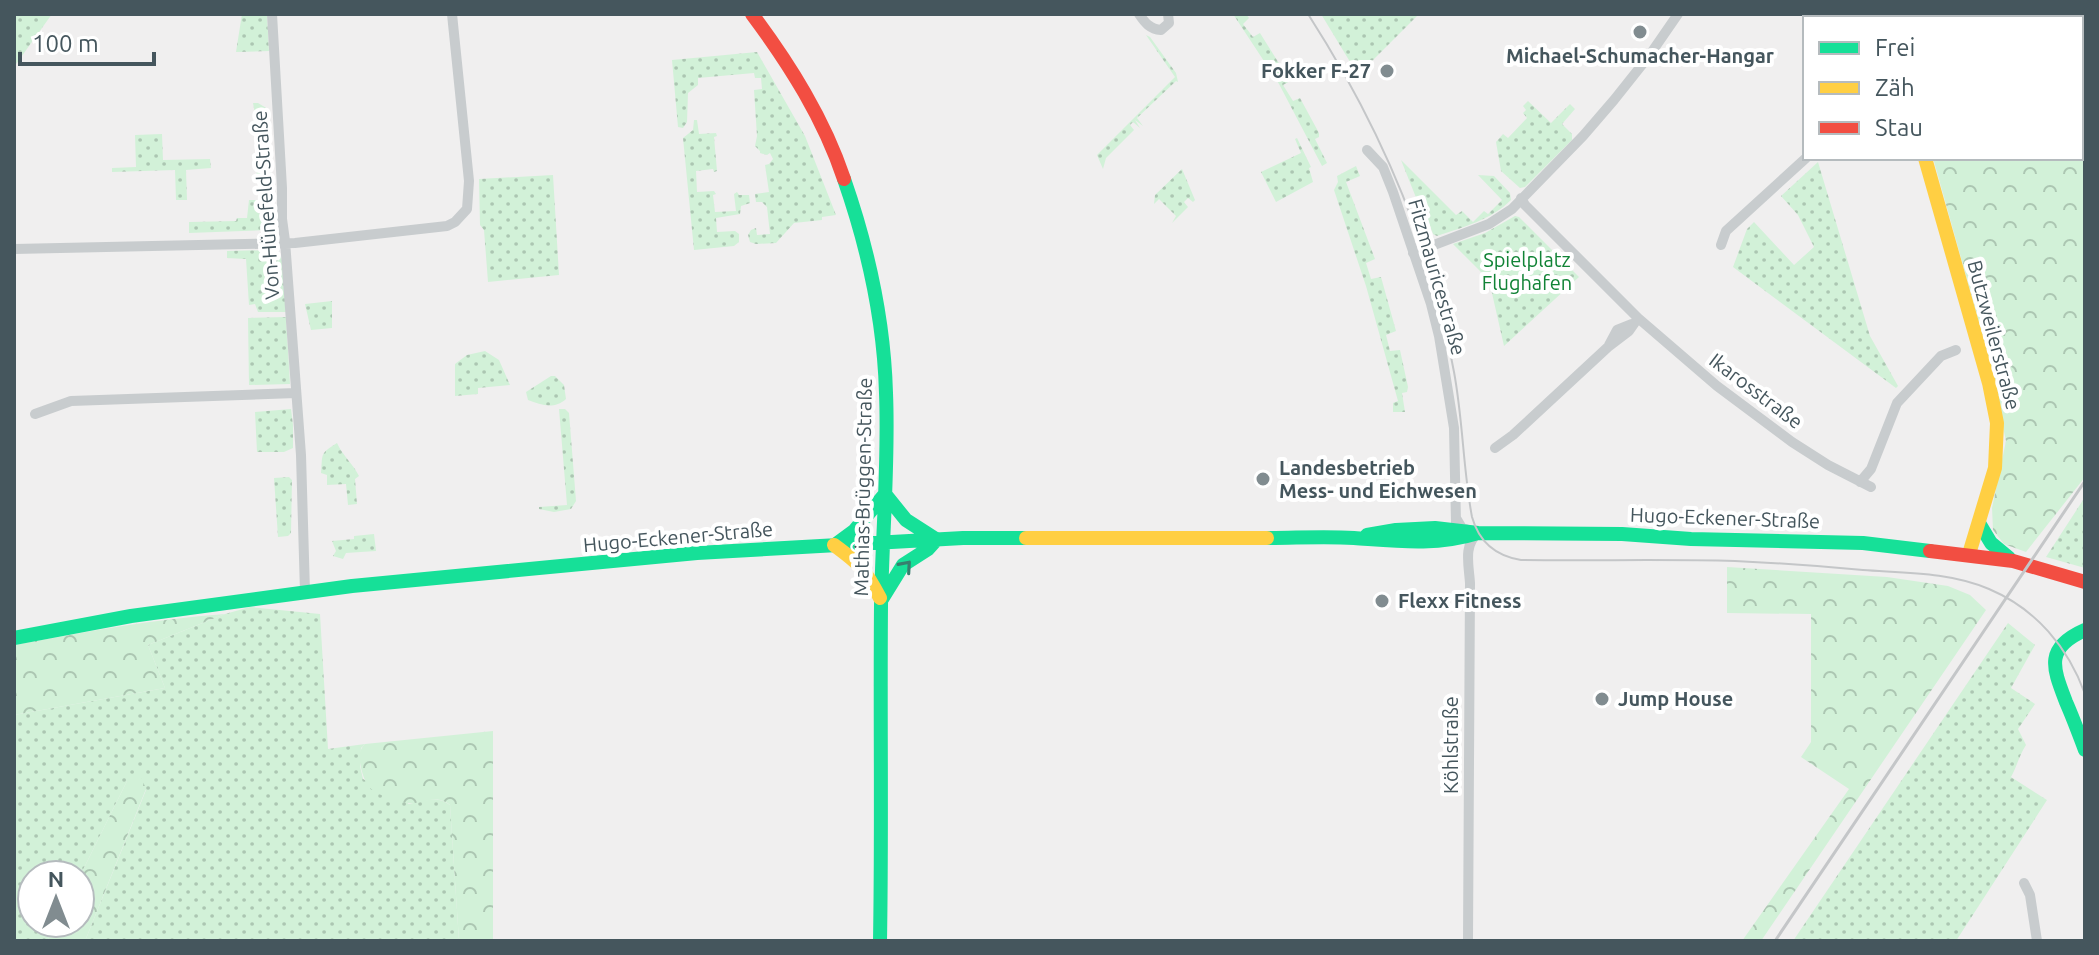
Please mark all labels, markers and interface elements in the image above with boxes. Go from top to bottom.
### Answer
scale bar [20,16,154,66]
legend [1803,16,2083,160]
marker: Michael-Schumacher-Hangar [1631,23,1649,41]
text: 100 m [32,30,99,57]
text: Frei [1875,34,1915,61]
place label: Michael-Schumacher-Hangar [1506,44,1775,67]
place label: Fokker F-27 [1261,59,1371,82]
marker: Fokker F-27 [1378,62,1396,80]
text: Zäh [1875,74,1915,101]
street label: Von-Hünefeld-Straße [247,110,284,300]
text: Stau [1875,114,1923,141]
street label: Fitzmauricestraße [1404,196,1471,358]
park label: Spielplatz Flughafen [1482,248,1572,294]
street label: Butzweilerstraße [1963,258,2026,412]
street label: Ikarosstraße [1705,348,1808,433]
street label: Mathias-Brüggen-Straße [849,377,876,597]
place label: Landesbetrieb Mess- und Eichwesen [1279,456,1477,502]
marker: Landesbetrieb Mess- und Eichwesen [1254,470,1272,488]
street label: Hugo-Eckener-Straße [1629,503,1821,532]
street label: Hugo-Eckener-Straße [582,517,774,556]
one-way arrow [897,561,911,575]
place label: Flexx Fitness [1398,589,1521,612]
marker: Flexx Fitness [1373,592,1391,610]
place label: Jump House [1618,687,1733,710]
marker: Jump House [1593,690,1611,708]
street label: Köhlstraße [1439,696,1462,794]
north arrow [16,859,96,939]
text: N [48,866,64,891]

